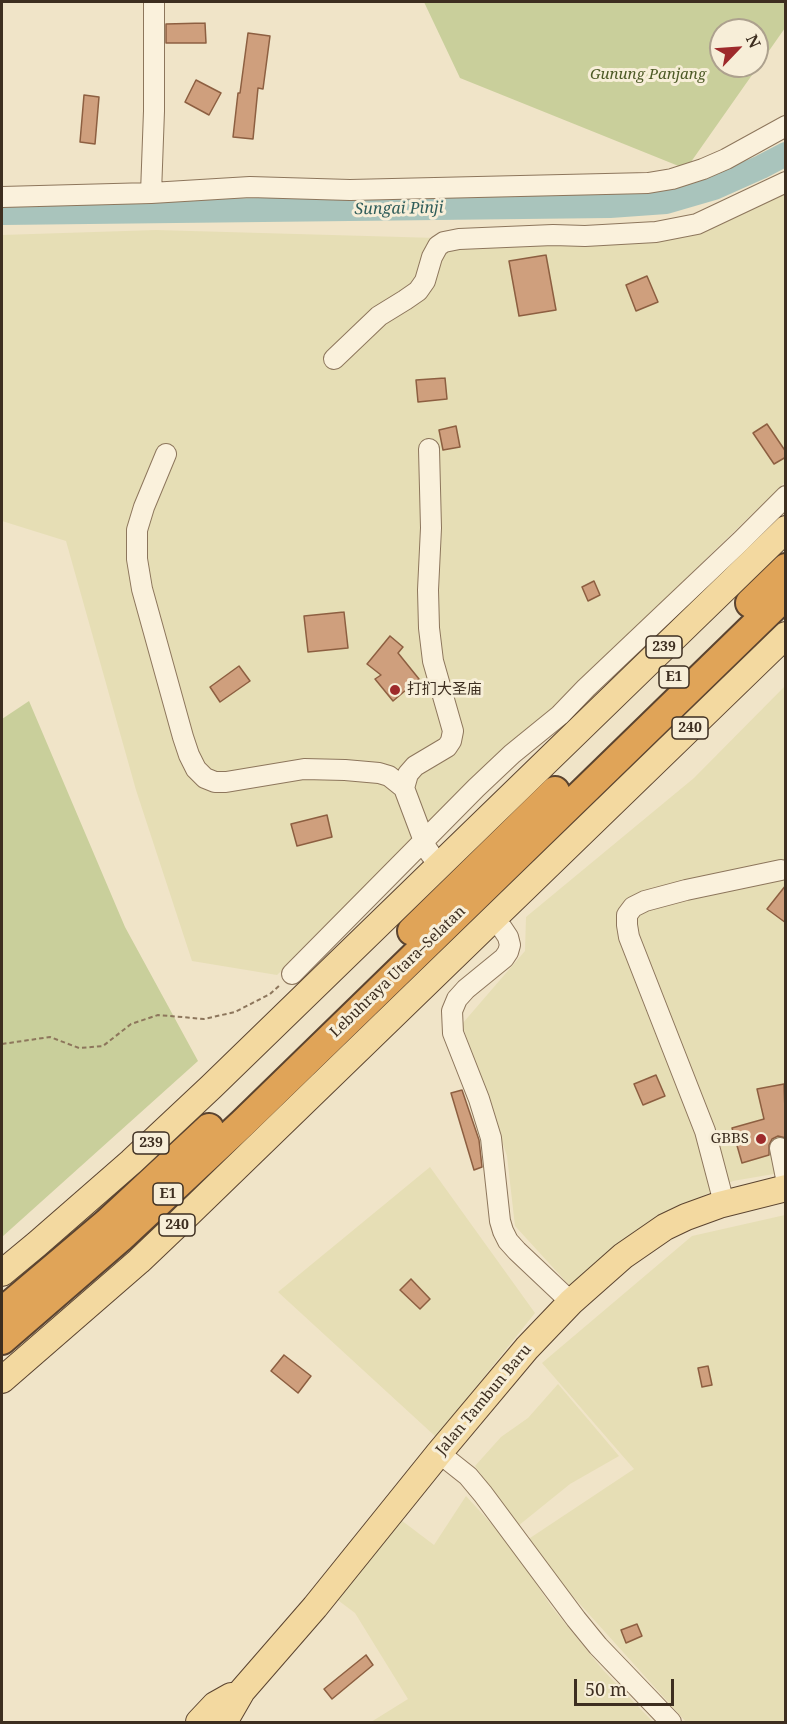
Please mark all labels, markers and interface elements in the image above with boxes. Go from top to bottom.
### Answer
north arrow [709,18,769,78]
text: N [741,31,766,52]
park label: Gunung Panjang [590,66,706,84]
water label: Sungai Pinji [354,199,444,219]
road number: 239 [646,636,682,658]
road number: E1 [659,666,689,688]
place label: 打扪大圣庙 [407,681,482,699]
marker: 打扪大圣庙 [388,683,402,697]
road number: 240 [672,717,708,739]
street label: Lebuhraya Utara–Selatan [327,903,469,1041]
place label: GBBS [711,1130,749,1148]
road number: 239 [133,1132,169,1154]
marker: GBBS [754,1132,768,1146]
road number: E1 [153,1183,183,1205]
road number: 240 [159,1214,195,1236]
street label: Jalan Tambun Baru [432,1341,536,1459]
scale bar [577,1667,678,1705]
text: 50 m [585,1677,627,1701]

